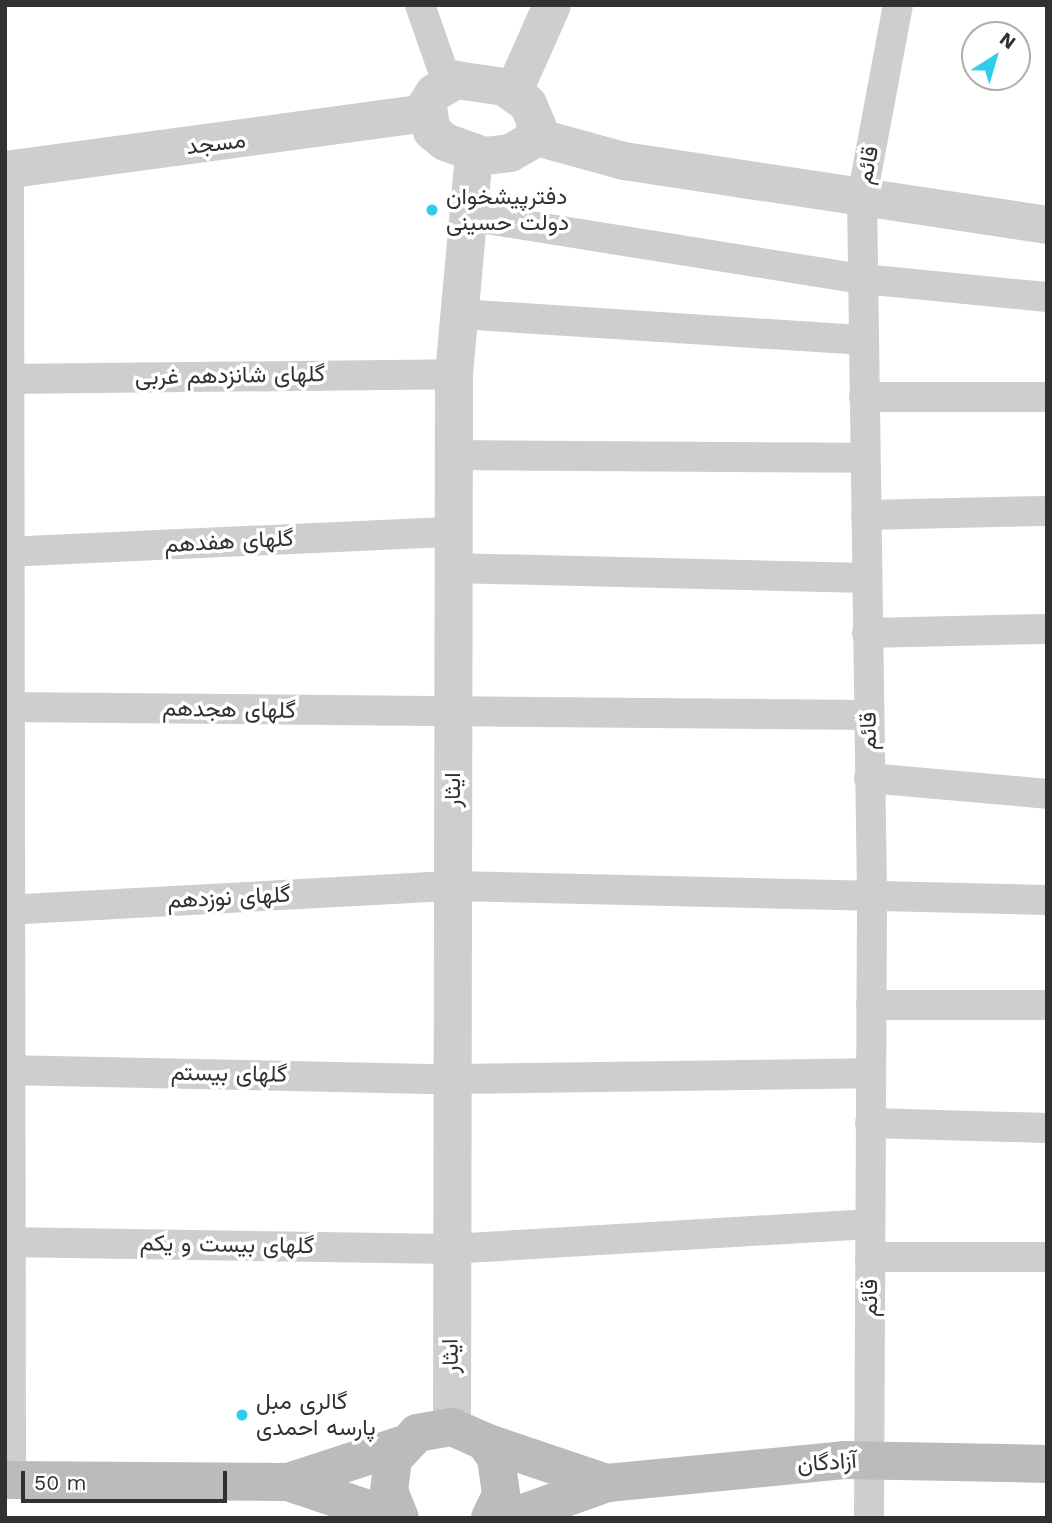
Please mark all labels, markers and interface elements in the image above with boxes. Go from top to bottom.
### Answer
north arrow [961,21,1031,91]
text: N [995,27,1020,54]
street label: مسجد [185,127,247,161]
street label: قائم [851,144,885,186]
place label: دفترپیشخوان دولت حسینی [446,183,569,237]
marker: دفترپیشخوان دولت حسینی [424,202,440,218]
street label: گلهای شانزدهم غربی [135,361,325,391]
street label: گلهای هفدهم [164,525,294,559]
street label: گلهای هجدهم [162,695,296,725]
street label: قائم [855,712,883,750]
street label: ایثار [439,772,467,808]
street label: گلهای نوزدهم [167,881,291,915]
street label: گلهای بیستم [171,1059,287,1089]
street label: گلهای بیست و یکم [140,1230,314,1260]
street label: قائم [856,1279,884,1317]
street label: ایثار [437,1338,465,1374]
place label: گالری مبل پارسه احمدی [256,1388,376,1442]
marker: گالری مبل پارسه احمدی [234,1407,250,1423]
street label: آزادگان [796,1447,858,1479]
scale bar [24,1456,231,1500]
text: 50 m [34,1470,86,1495]

